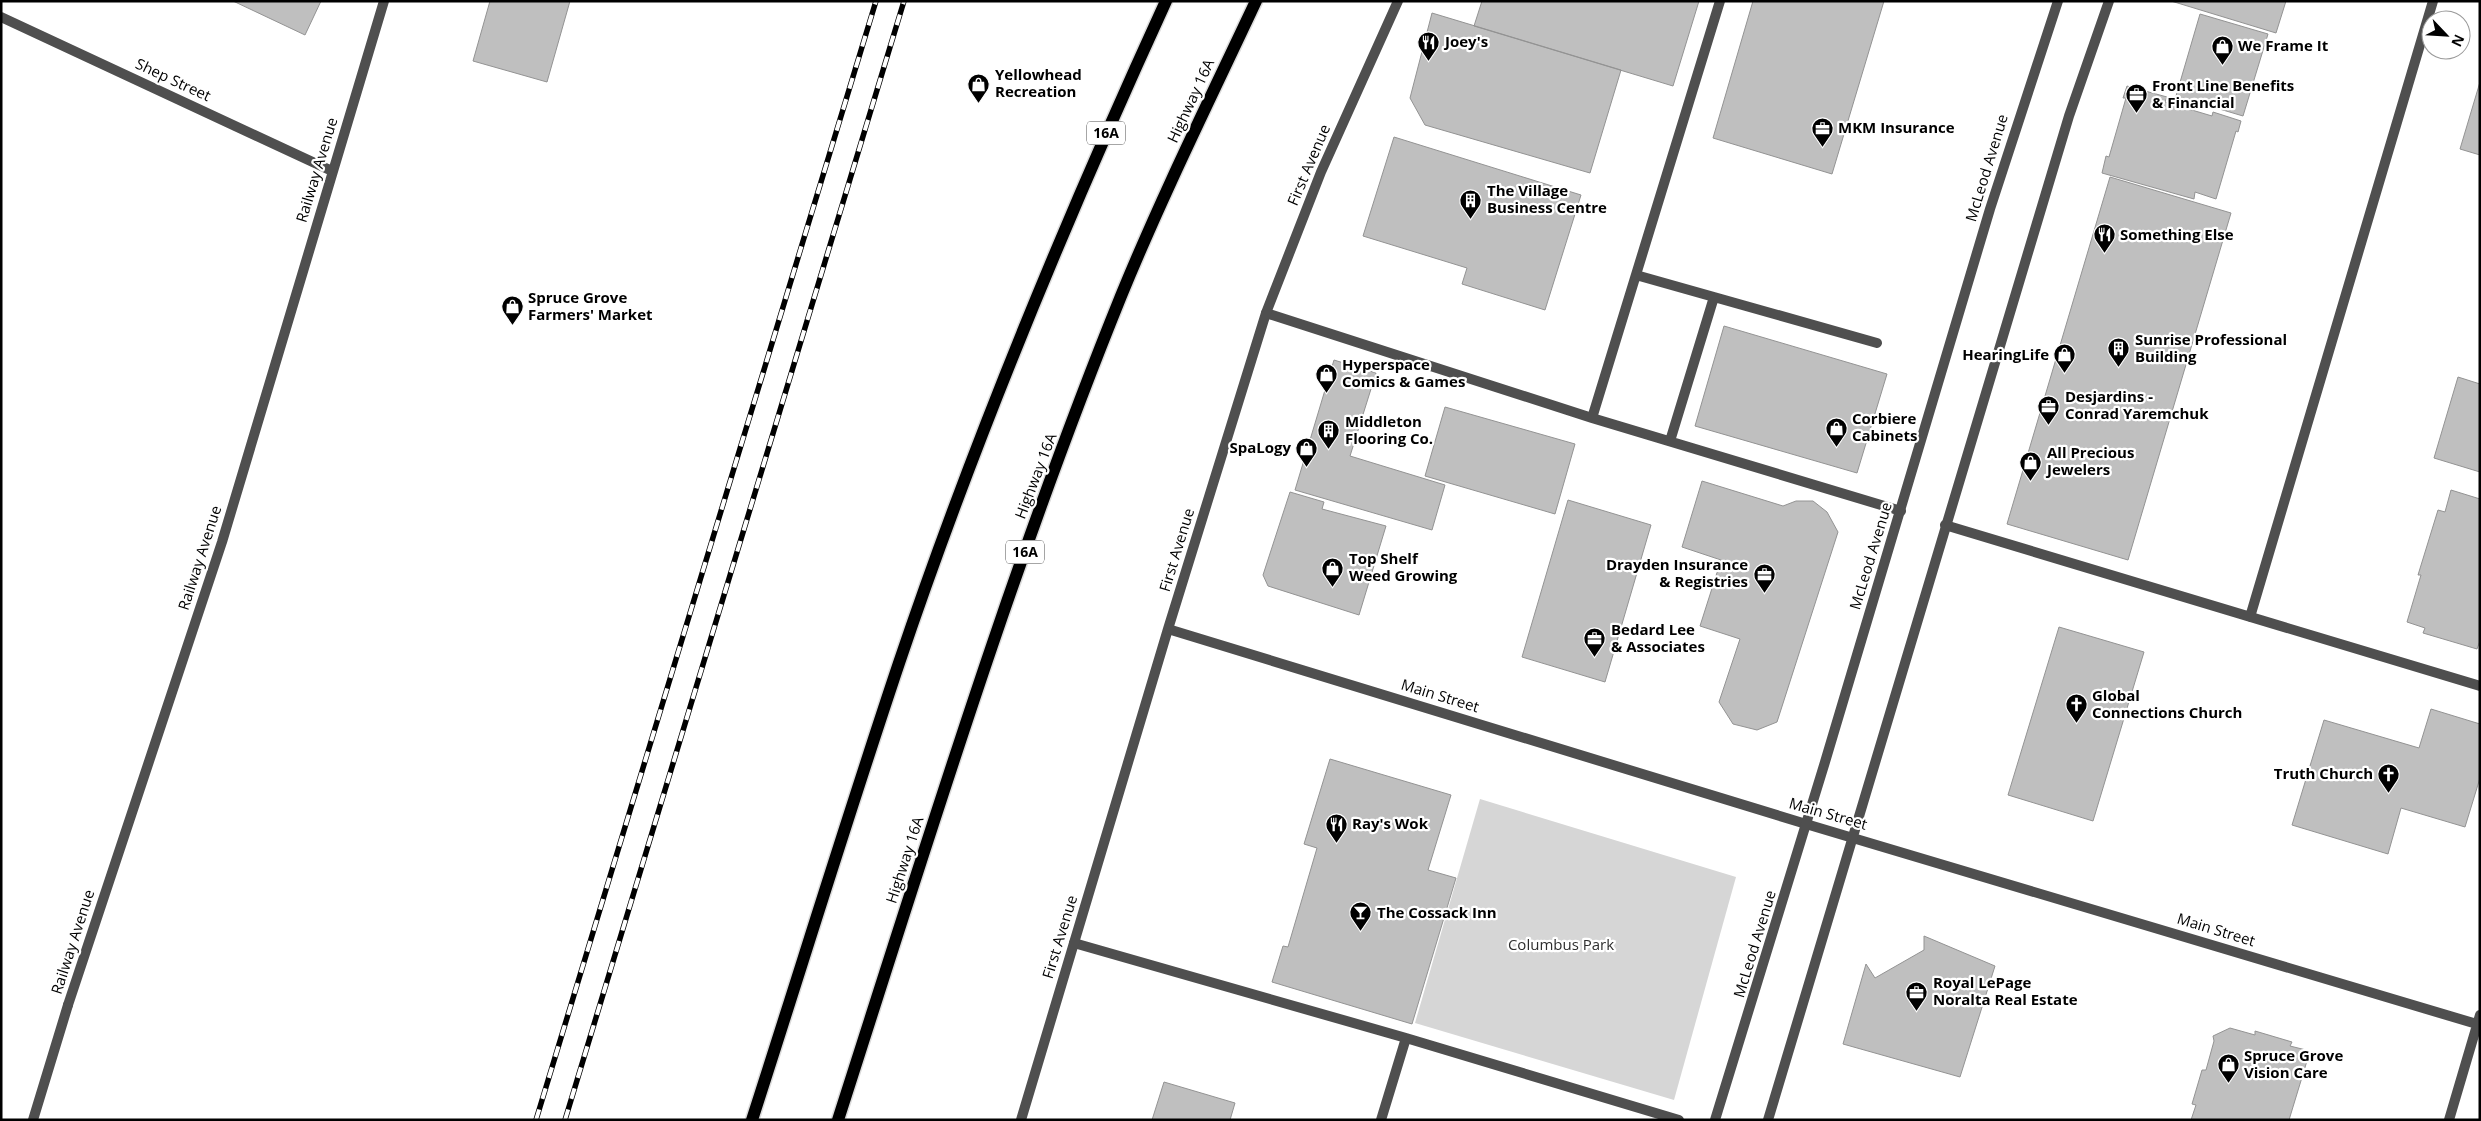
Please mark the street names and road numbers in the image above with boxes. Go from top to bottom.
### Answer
street label: Shep Street [133,53,214,105]
street label: Highway 16A [1162,55,1218,146]
street label: McLeod Avenue [1960,112,2012,224]
street label: Railway Avenue [291,115,342,225]
street label: First Avenue [1282,121,1334,208]
road number: 16A [1087,122,1125,144]
street label: Highway 16A [1010,429,1061,521]
street label: McLeod Avenue [1844,500,1896,612]
street label: Railway Avenue [173,503,225,613]
street label: First Avenue [1154,506,1198,594]
road number: 16A [1006,540,1044,564]
street label: Main Street [1399,674,1482,716]
street label: Main Street [1787,792,1870,834]
street label: Highway 16A [881,813,928,906]
street label: Railway Avenue [46,887,98,997]
street label: McLeod Avenue [1728,888,1780,1000]
street label: First Avenue [1037,893,1081,981]
street label: Main Street [2175,908,2258,950]

